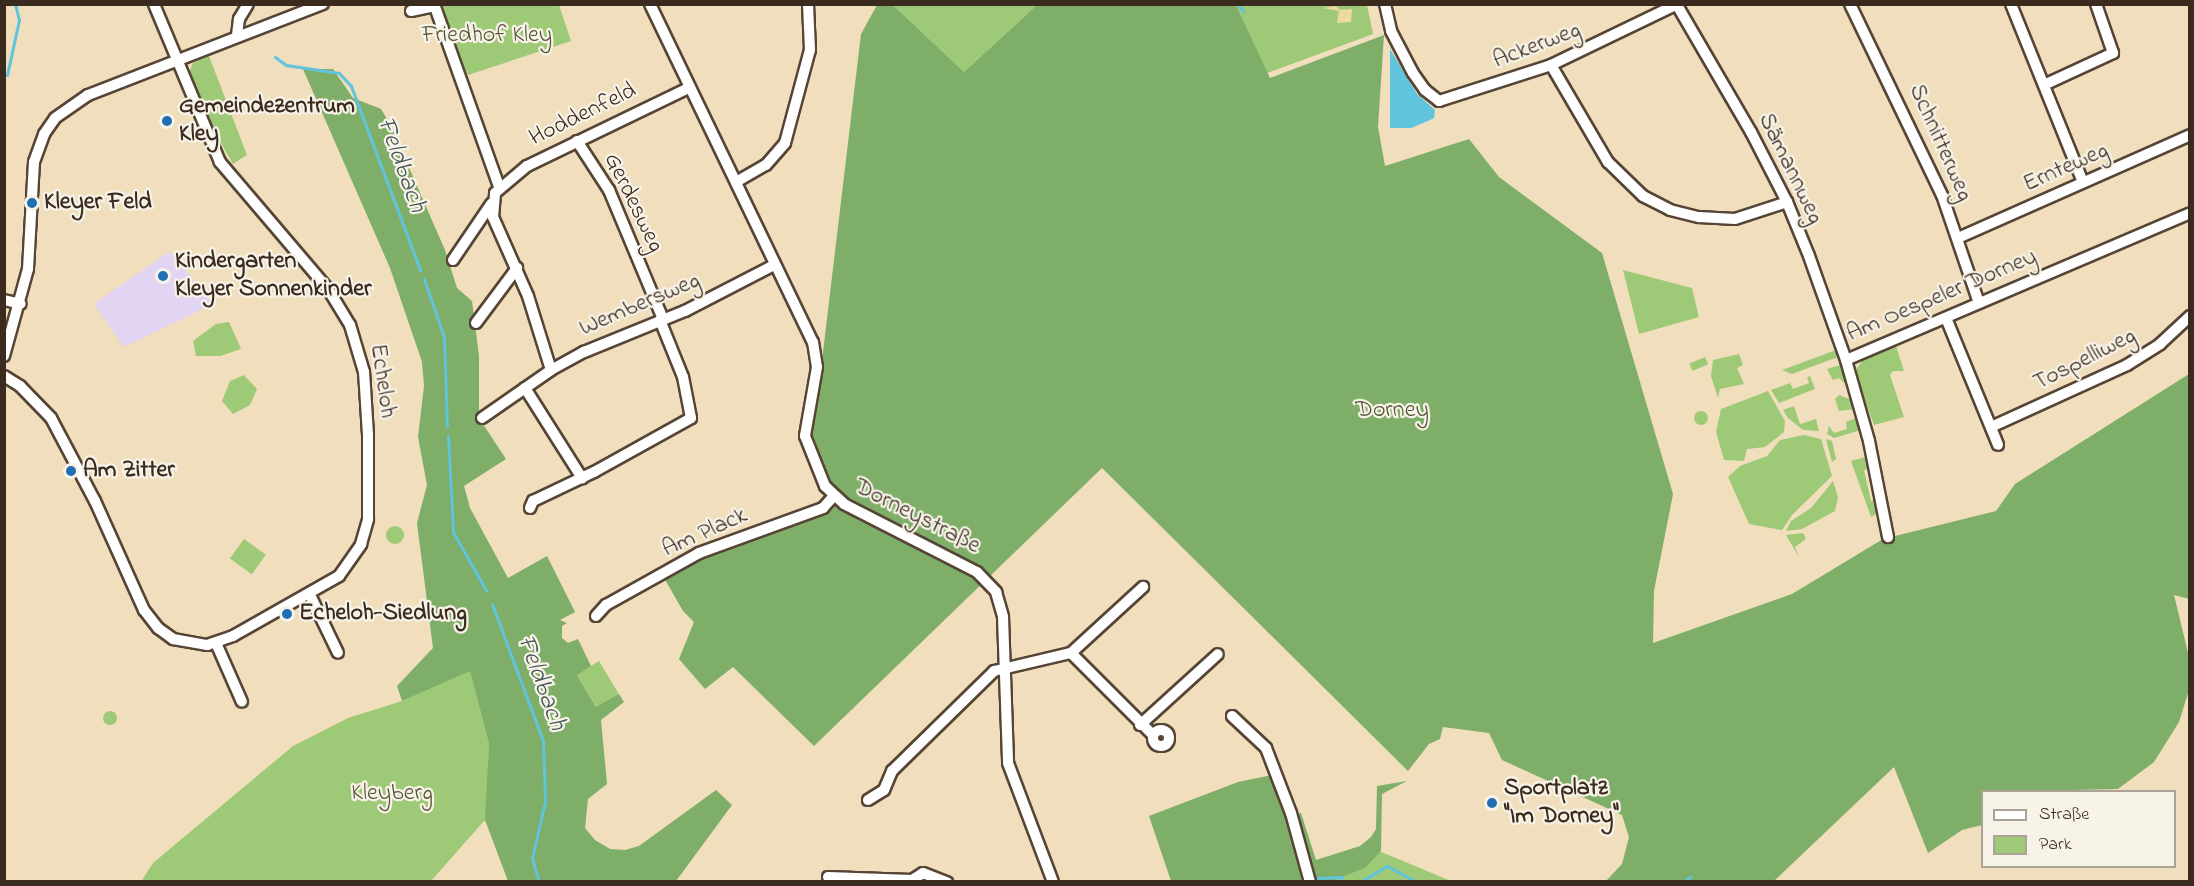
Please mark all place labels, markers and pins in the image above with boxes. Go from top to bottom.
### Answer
place label: Gemeindezentrum Kley [179,93,355,149]
marker: Gemeindezentrum Kley [160,114,174,128]
place label: Kleyer Feld [44,189,152,217]
marker: Kleyer Feld [25,196,39,210]
place label: Kindergarten Kleyer Sonnenkinder [175,248,371,304]
marker: Kindergarten Kleyer Sonnenkinder [156,269,170,283]
place label: Am Zitter [83,457,175,485]
marker: Am Zitter [64,464,78,478]
place label: Echeloh-Siedlung [299,600,467,628]
marker: Echeloh-Siedlung [280,607,294,621]
place label: Sportplatz "Im Dorney" [1504,775,1619,831]
marker: Sportplatz "Im Dorney" [1485,796,1499,810]

